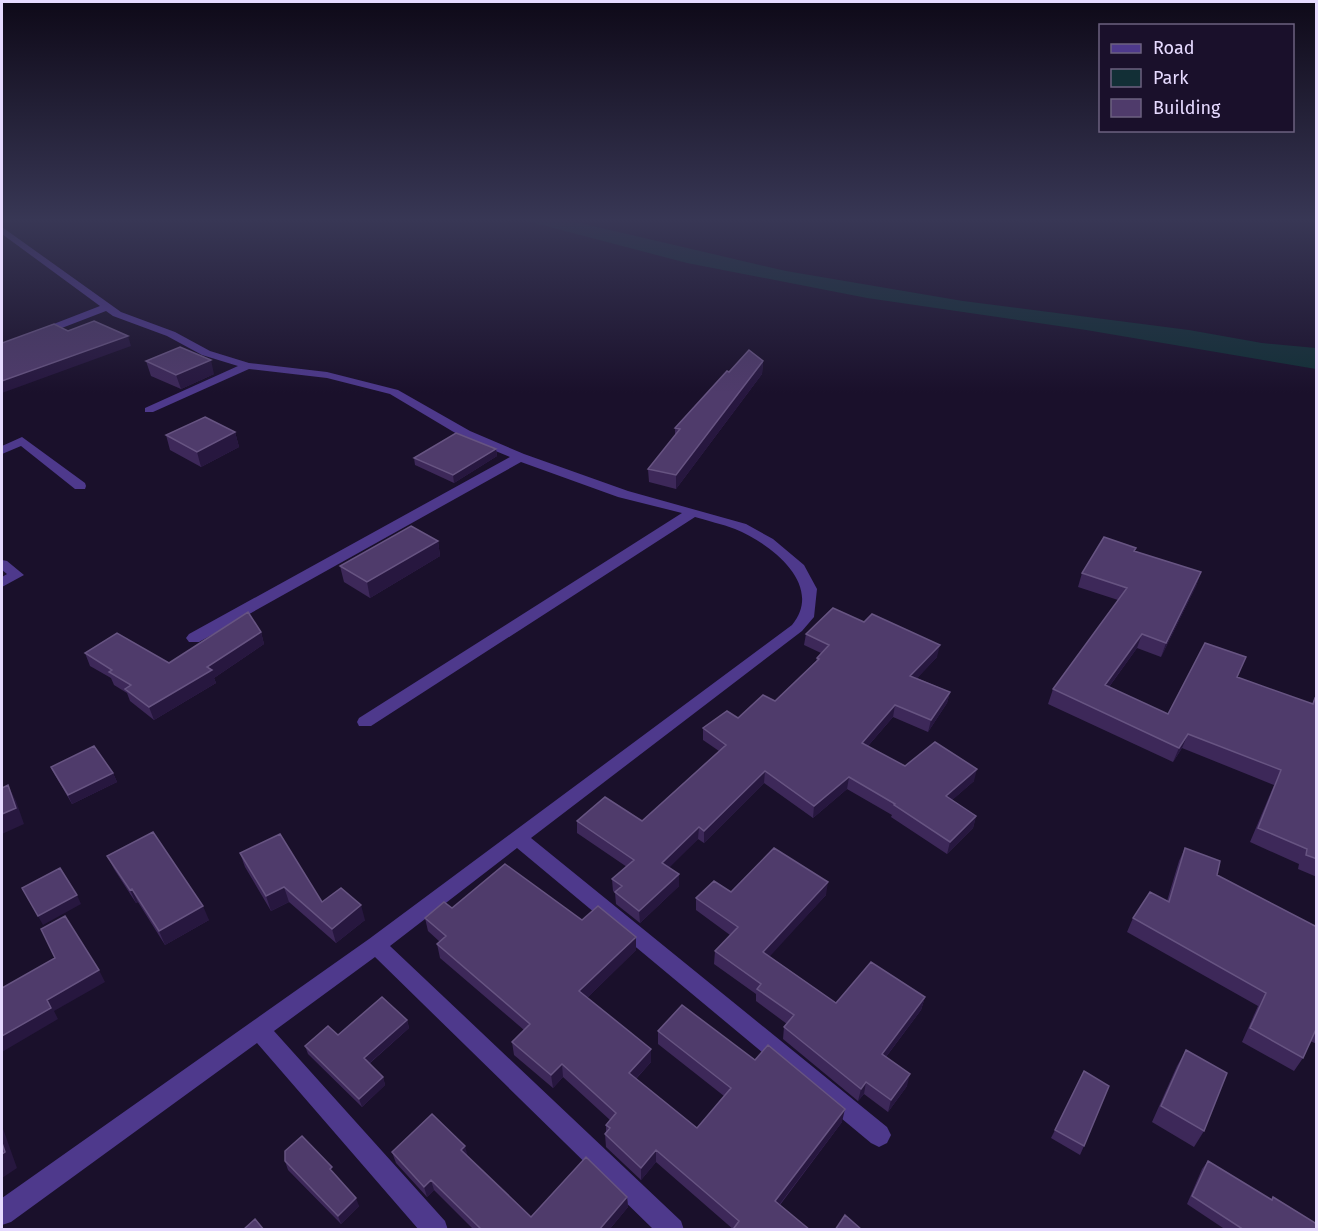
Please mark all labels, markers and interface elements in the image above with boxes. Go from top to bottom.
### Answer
legend [1099,24,1294,132]
text: Road [1153,37,1195,59]
text: Park [1153,67,1189,89]
text: Building [1153,97,1221,119]

